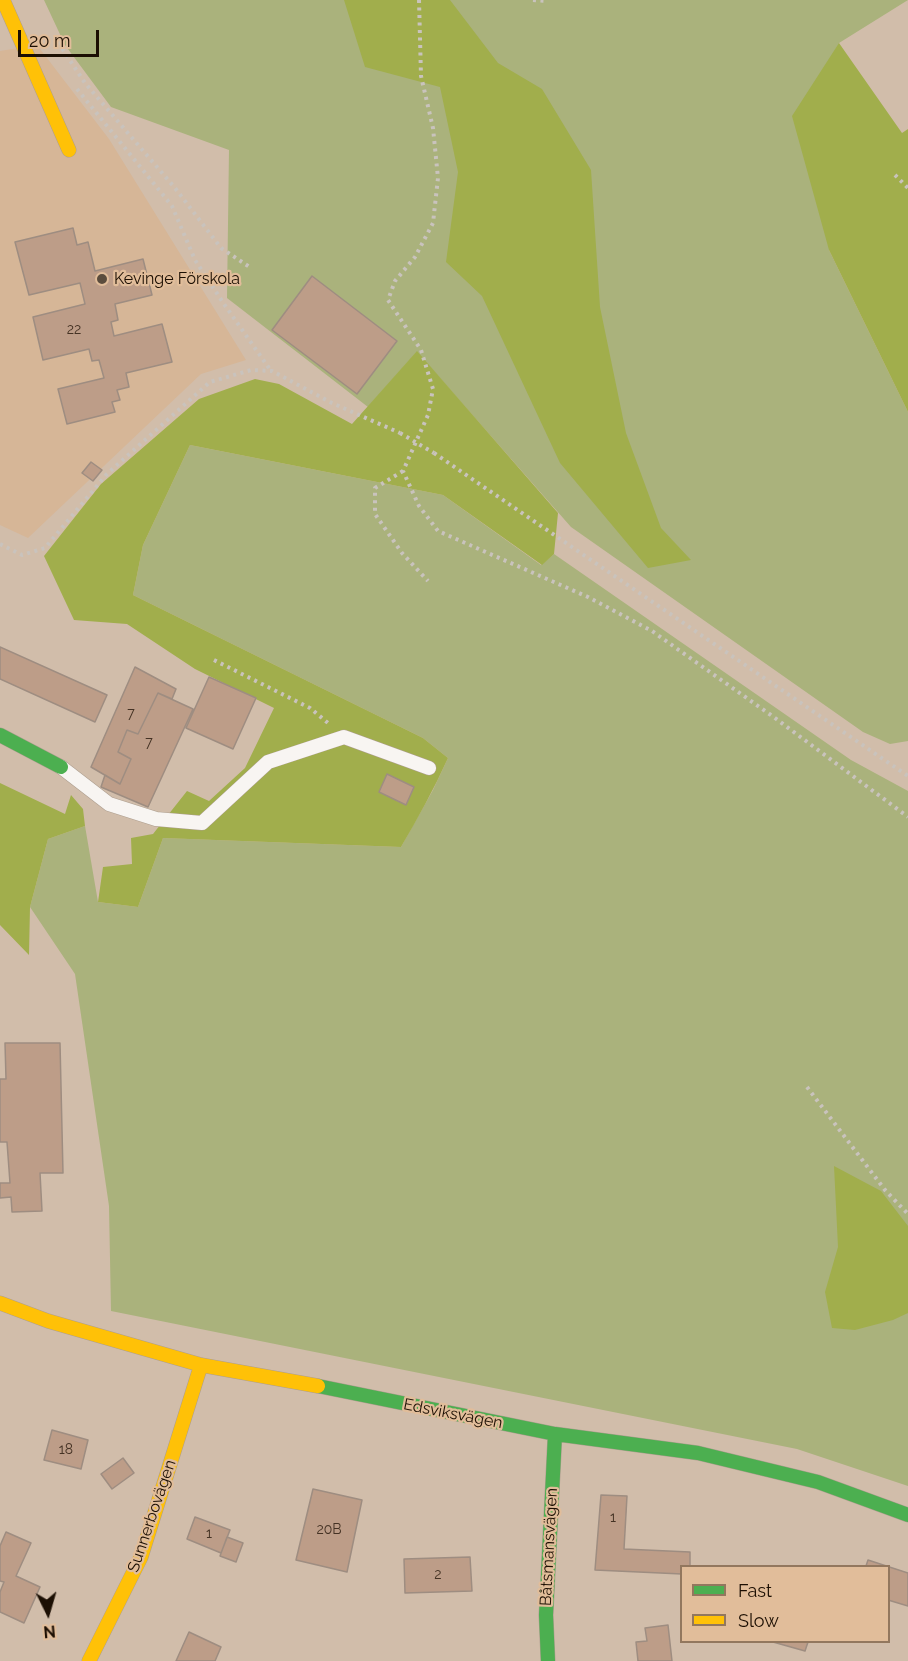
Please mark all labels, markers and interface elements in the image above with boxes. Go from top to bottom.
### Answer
scale bar [21,18,102,56]
text: 20 m [29,30,71,51]
place label: Kevinge Förskola [114,269,240,289]
marker: Kevinge Förskola [95,272,109,286]
house number: 22 [67,322,81,338]
house number: 7 [127,706,135,722]
house number: 7 [145,735,153,751]
street label: Edsviksvägen [402,1395,504,1433]
house number: 18 [59,1442,73,1458]
street label: Sunnerbovägen [124,1457,180,1575]
street label: Båtsmansvägen [536,1487,562,1607]
house number: 1 [610,1510,616,1526]
house number: 20B [316,1522,342,1538]
house number: 1 [206,1526,212,1542]
legend [680,1565,890,1643]
house number: 2 [434,1567,442,1583]
text: Fast [738,1580,772,1601]
north arrow [18,1583,78,1643]
text: Slow [738,1610,779,1631]
text: N [43,1621,57,1641]

